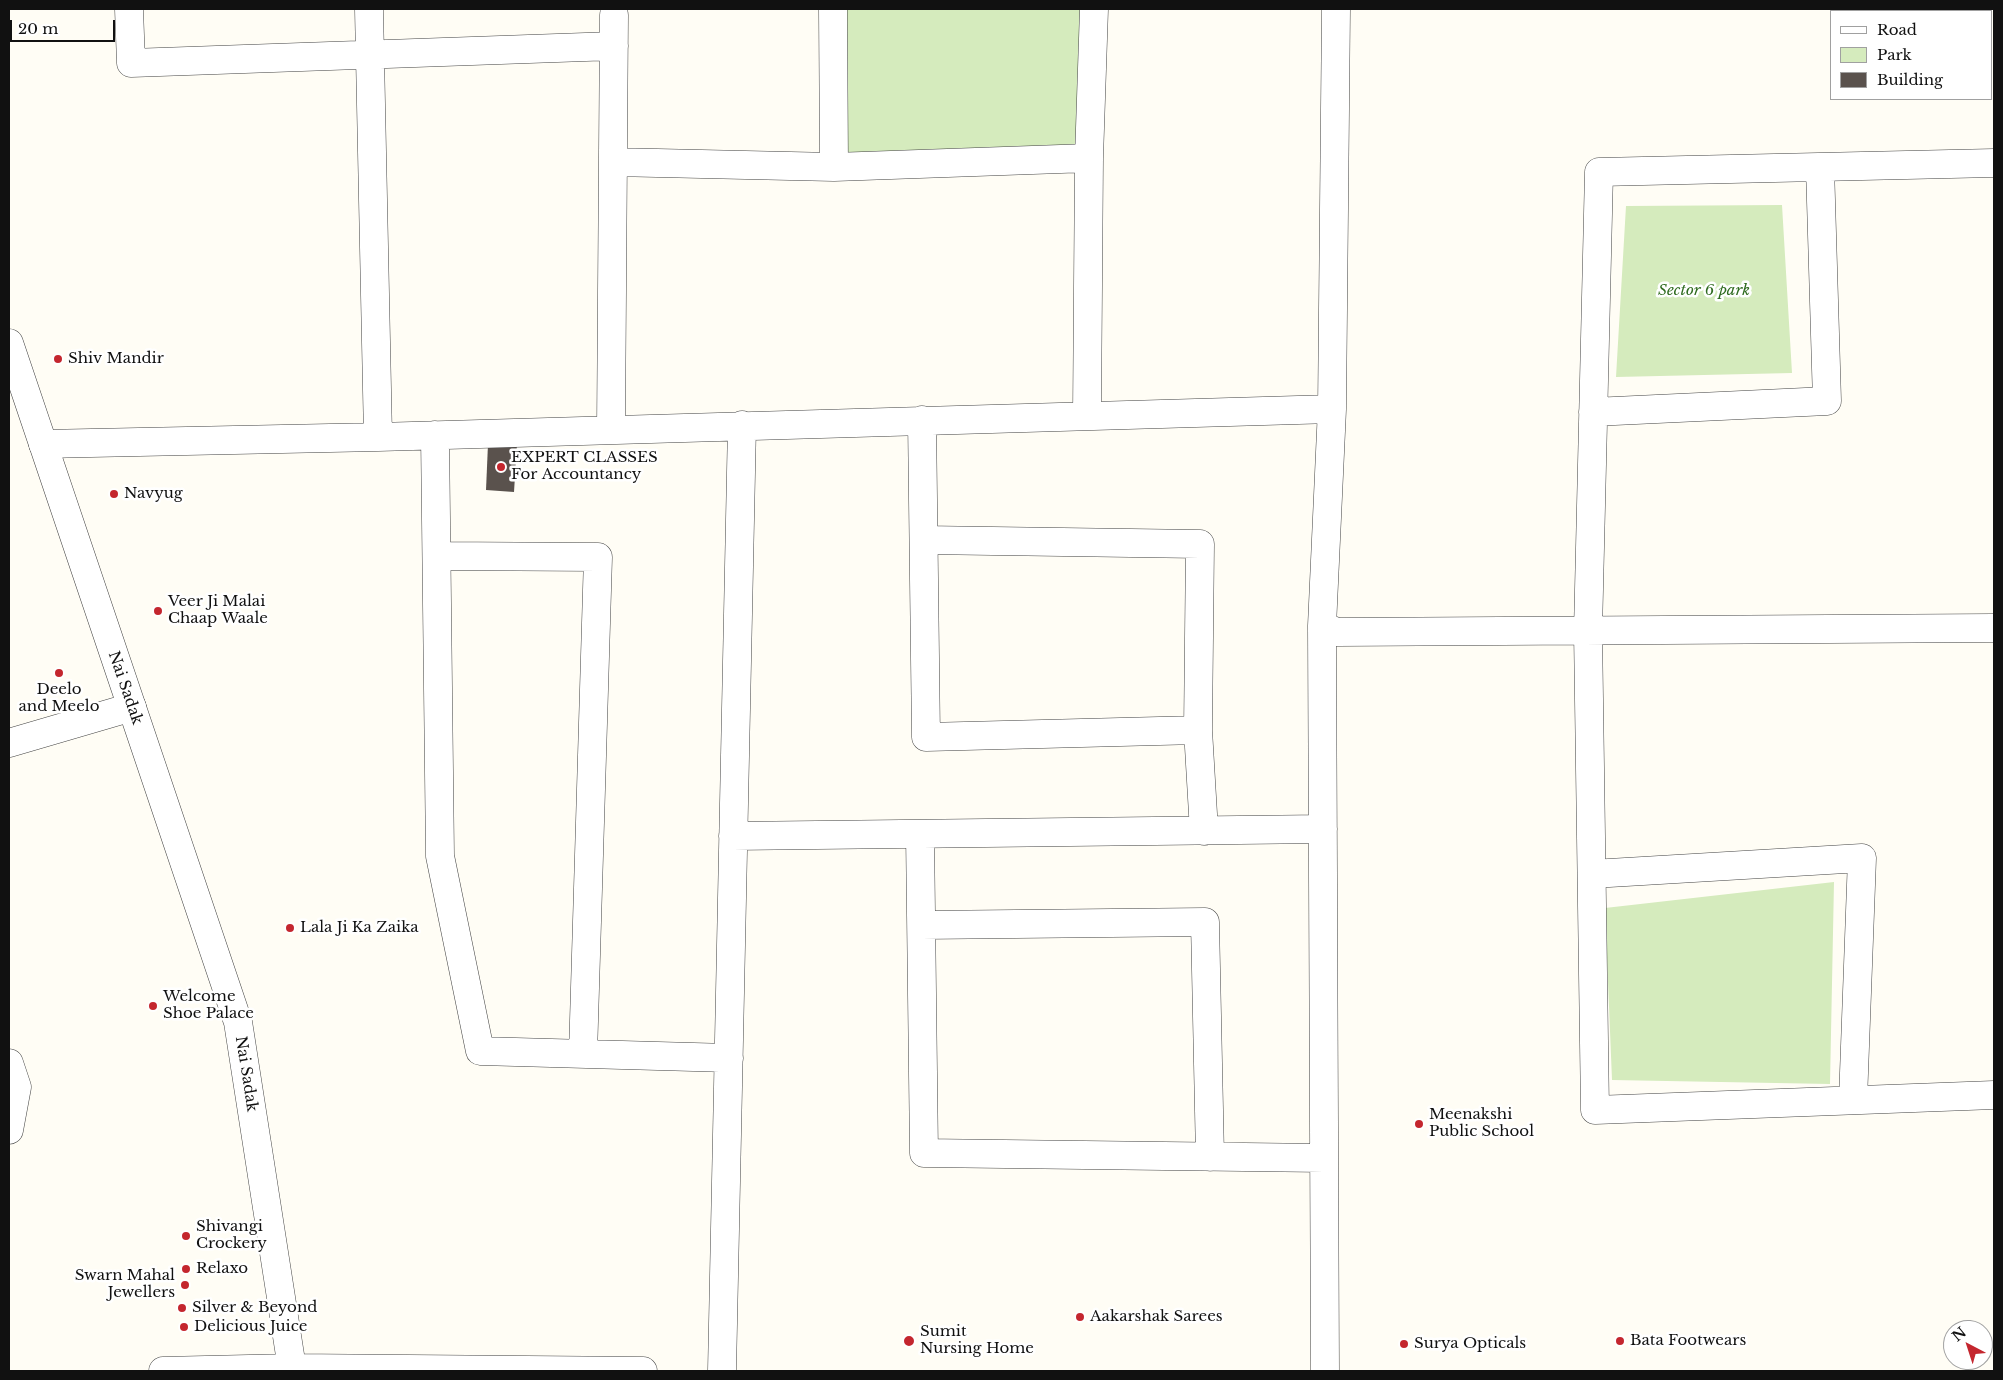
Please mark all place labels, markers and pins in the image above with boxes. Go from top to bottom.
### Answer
place label: Shiv Mandir [68,350,164,368]
marker: Shiv Mandir [52,353,64,365]
place label: EXPERT CLASSES For Accountancy [511,449,658,484]
marker: EXPERT CLASSES For Accountancy [495,461,507,473]
place label: Navyug [124,485,183,503]
marker: Navyug [108,488,120,500]
place label: Veer Ji Malai Chaap Waale [168,593,268,628]
marker: Veer Ji Malai Chaap Waale [152,605,164,617]
marker: Deelo and Meelo [53,667,65,679]
place label: Deelo and Meelo [19,681,99,716]
place label: Lala Ji Ka Zaika [300,919,419,937]
marker: Lala Ji Ka Zaika [284,922,296,934]
place label: Welcome Shoe Palace [163,988,254,1023]
marker: Welcome Shoe Palace [147,1000,159,1012]
place label: Meenakshi Public School [1429,1106,1534,1141]
marker: Meenakshi Public School [1413,1118,1425,1130]
place label: Shivangi Crockery [196,1218,267,1253]
marker: Shivangi Crockery [180,1230,192,1242]
place label: Relaxo [196,1260,248,1278]
marker: Relaxo [180,1263,192,1275]
place label: Swarn Mahal Jewellers [75,1267,175,1302]
marker: Swarn Mahal Jewellers [179,1279,191,1291]
place label: Silver & Beyond [192,1299,317,1317]
marker: Silver & Beyond [176,1302,188,1314]
place label: Aakarshak Sarees [1090,1308,1223,1326]
marker: Aakarshak Sarees [1074,1311,1086,1323]
place label: Delicious Juice [194,1318,307,1336]
marker: Delicious Juice [178,1321,190,1333]
place label: Sumit Nursing Home [920,1323,1034,1358]
place label: Bata Footwears [1630,1332,1746,1350]
marker: Sumit Nursing Home [902,1334,916,1348]
place label: Surya Opticals [1414,1335,1526,1353]
marker: Bata Footwears [1614,1335,1626,1347]
marker: Surya Opticals [1398,1338,1410,1350]

